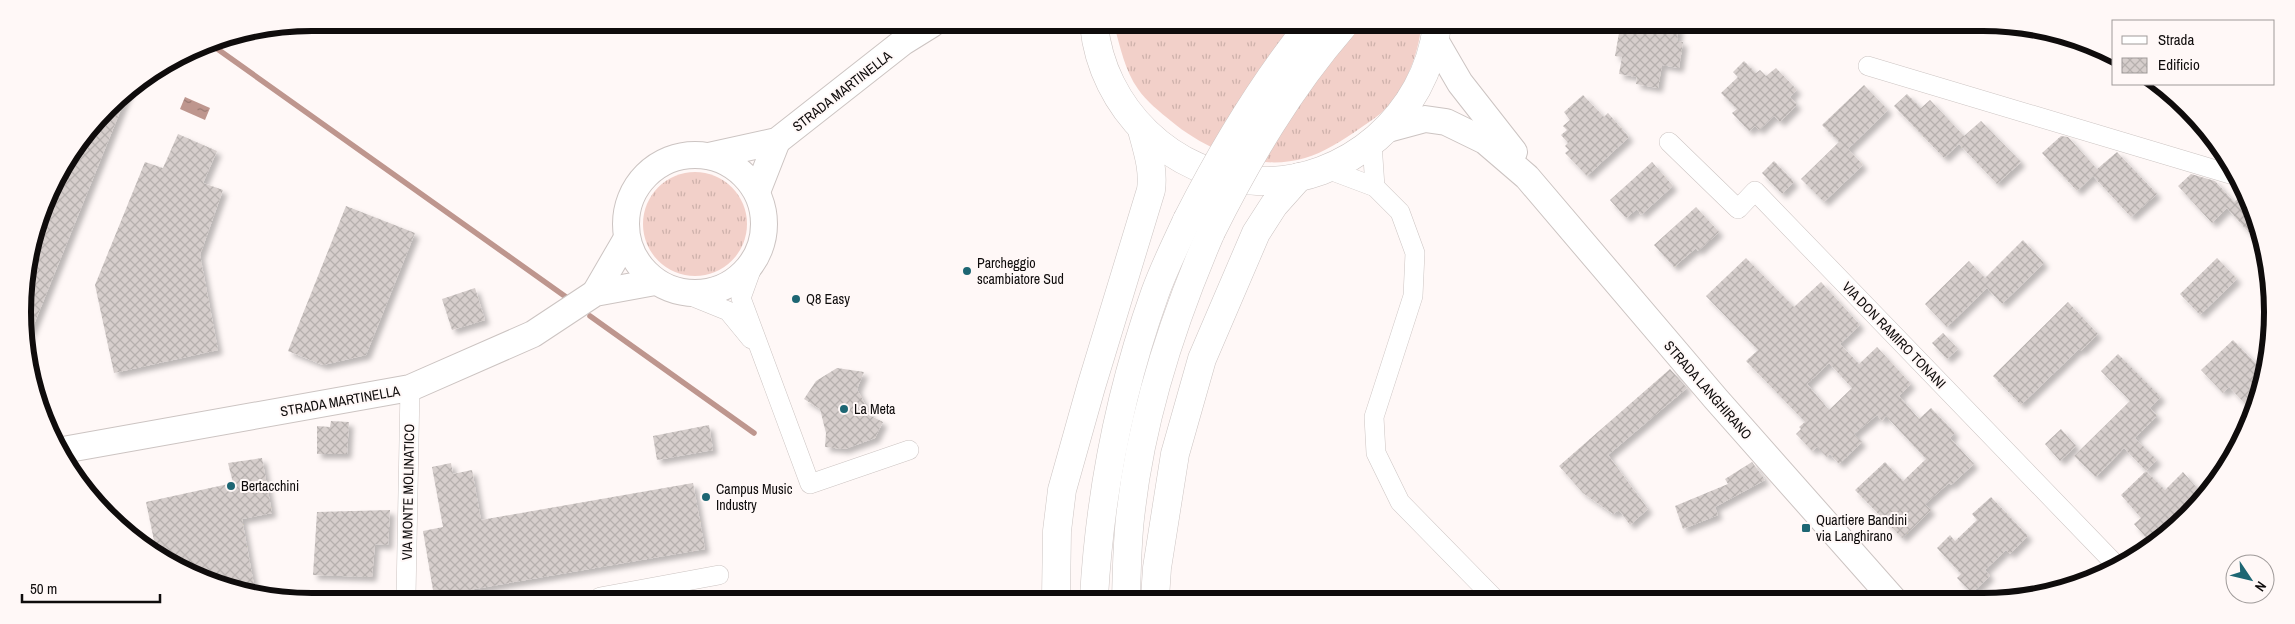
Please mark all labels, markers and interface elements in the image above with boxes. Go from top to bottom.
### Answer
legend [2112,20,2275,85]
text: Strada [2158,29,2194,50]
street label: STRADA MARTINELLA [789,46,895,135]
text: Edificio [2158,54,2200,75]
place label: Parcheggio scambiatore Sud [977,254,1064,288]
marker: Parcheggio scambiatore Sud [961,265,973,277]
street label: VIA DON RAMIRO TONANI [1838,278,1950,392]
place label: Q8 Easy [806,290,850,308]
marker: Q8 Easy [790,293,802,305]
street label: STRADA LANGHIRANO [1660,337,1756,443]
street label: STRADA MARTINELLA [279,382,401,420]
place label: La Meta [854,400,896,418]
marker: La Meta [838,403,850,415]
street label: VIA MONTE MOLINATICO [398,424,418,560]
place label: Bertacchini [241,477,299,495]
marker: Bertacchini [225,480,237,492]
place label: Campus Music Industry [716,480,793,514]
marker: Campus Music Industry [700,491,712,503]
place label: Quartiere Bandini via Langhirano [1816,511,1907,545]
marker: Quartiere Bandini via Langhirano [1800,522,1812,534]
north arrow [2225,554,2275,604]
scale bar [22,572,160,604]
text: 50 m [30,578,57,599]
text: N [2251,578,2270,595]

